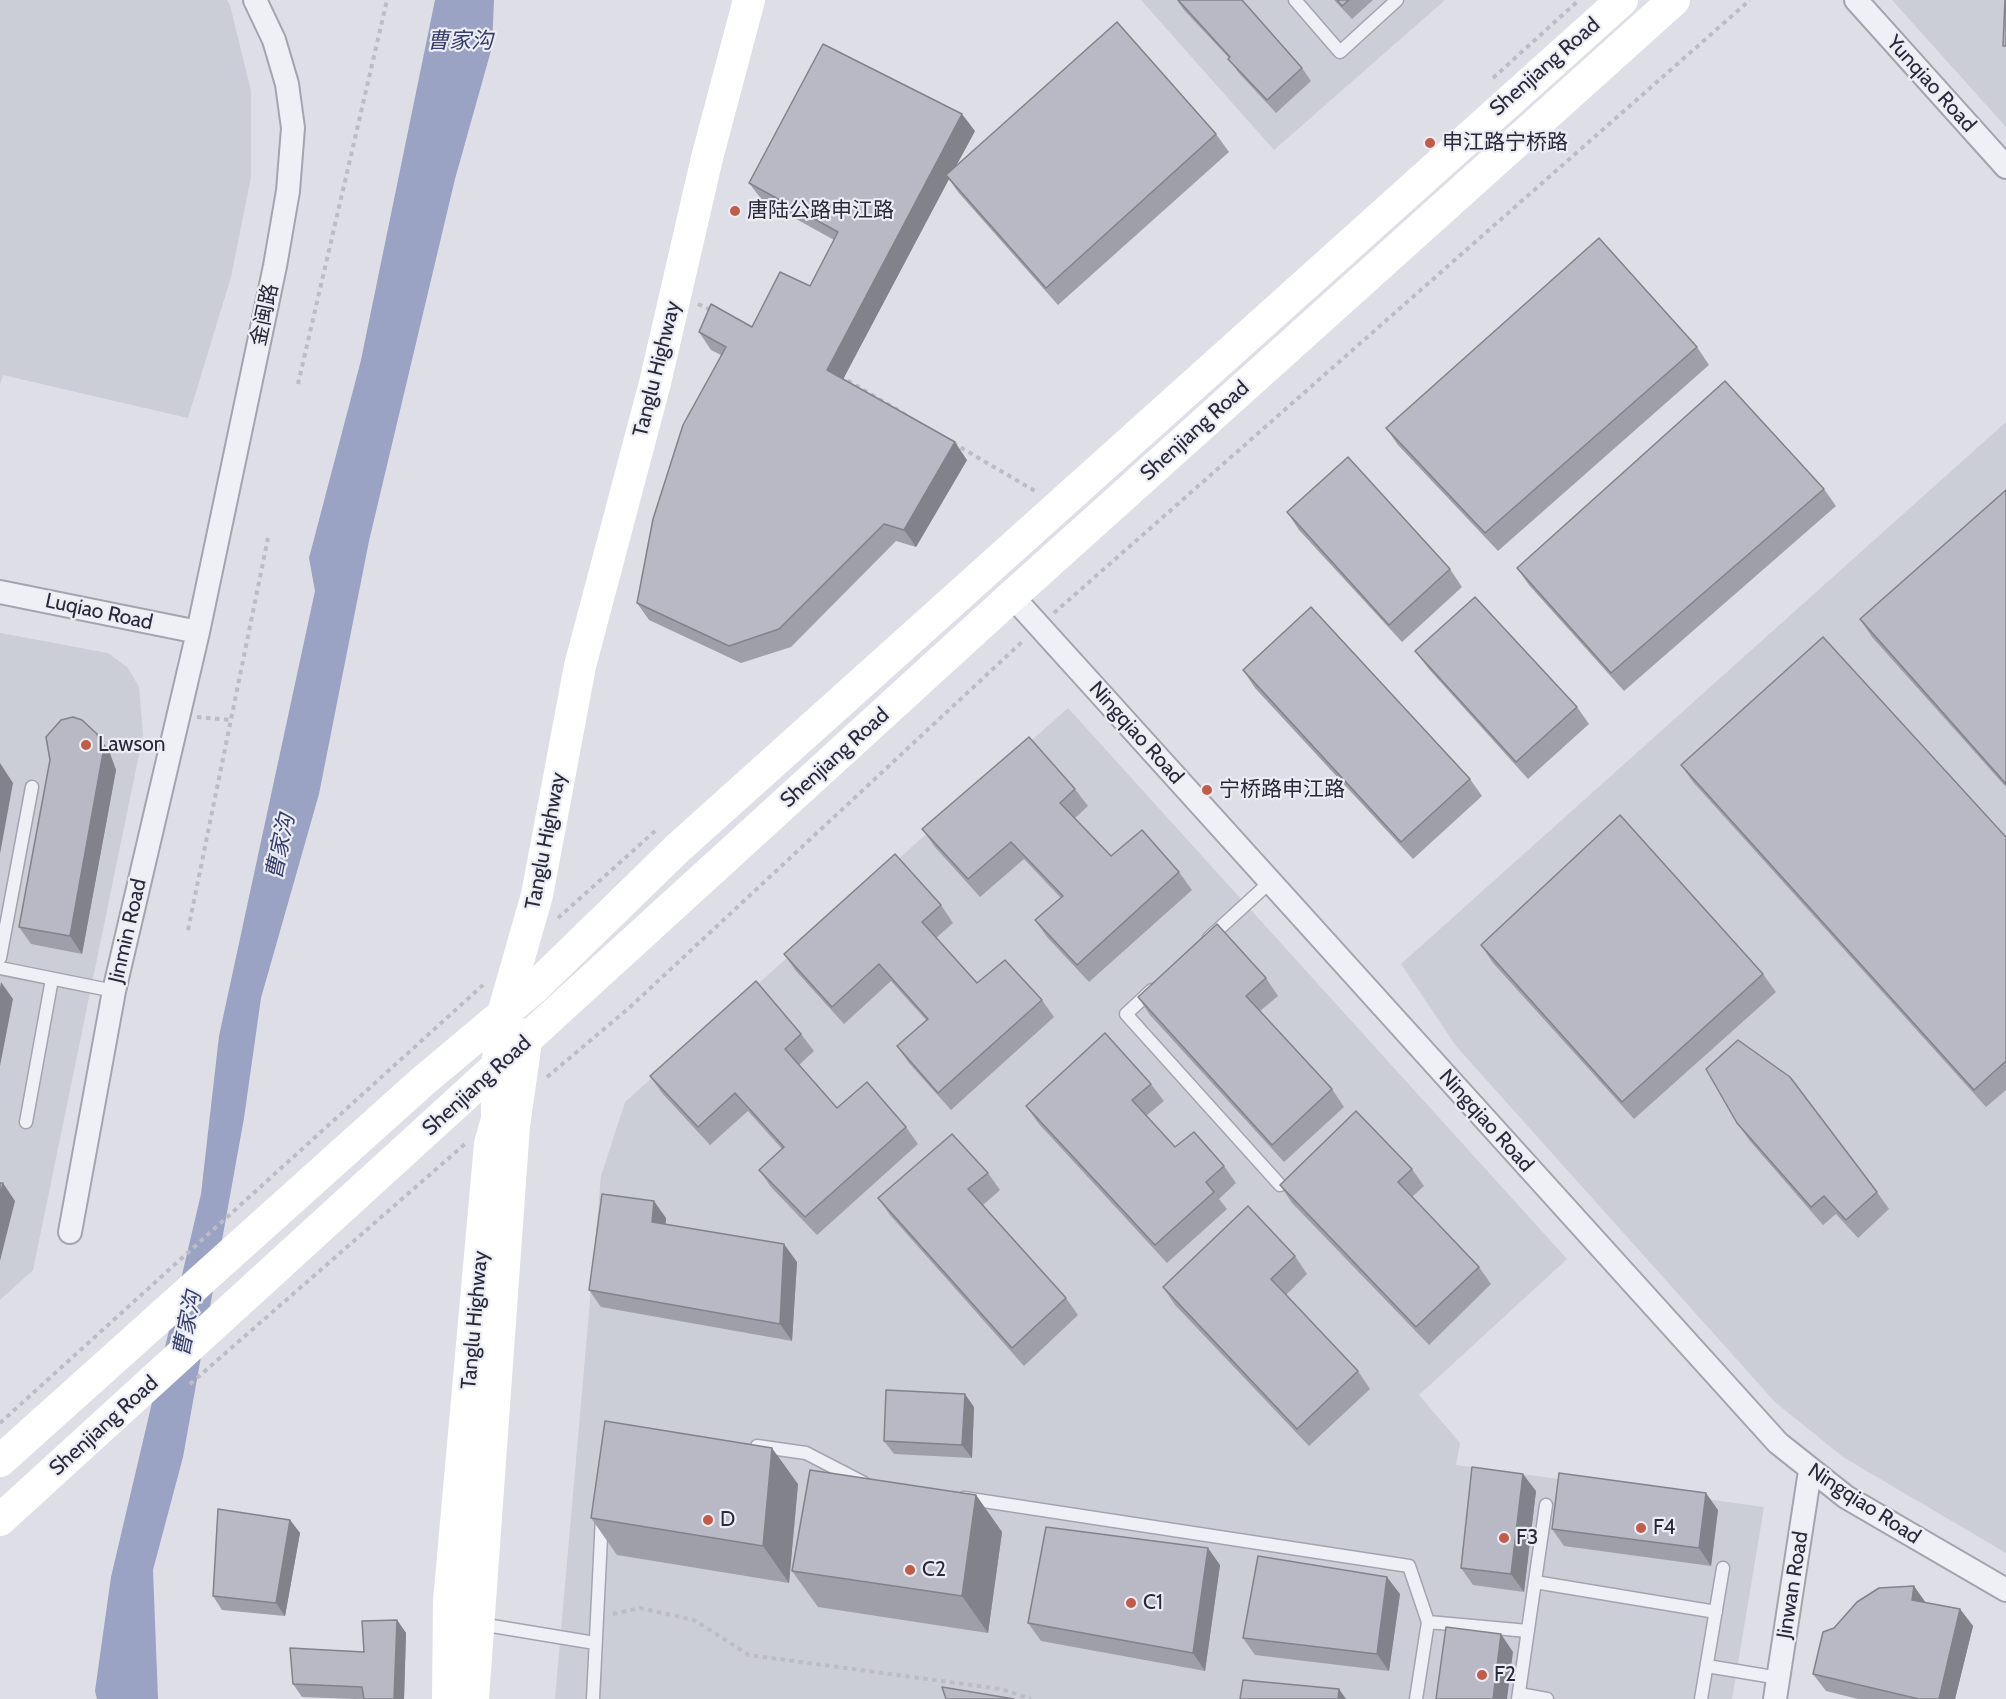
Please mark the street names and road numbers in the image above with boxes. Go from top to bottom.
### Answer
street label: Shenjiang Road [1485,12,1605,122]
street label: Yunqiao Road [1881,30,1981,138]
street label: 金闽路 [246,282,284,348]
street label: Tanglu Highway [628,298,686,440]
street label: Shenjiang Road [1135,376,1255,486]
street label: Luqiao Road [43,588,155,636]
street label: Ningqiao Road [1083,677,1189,789]
street label: Shenjiang Road [775,703,895,813]
street label: Tanglu Highway [520,770,572,912]
street label: Jinmin Road [104,876,152,986]
street label: Shenjiang Road [417,1031,537,1141]
street label: Ningqiao Road [1433,1065,1539,1177]
street label: Tanglu Highway [456,1250,494,1390]
street label: Shenjiang Road [44,1371,164,1481]
street label: Ningqiao Road [1803,1458,1925,1550]
street label: Jinwan Road [1772,1529,1814,1641]

